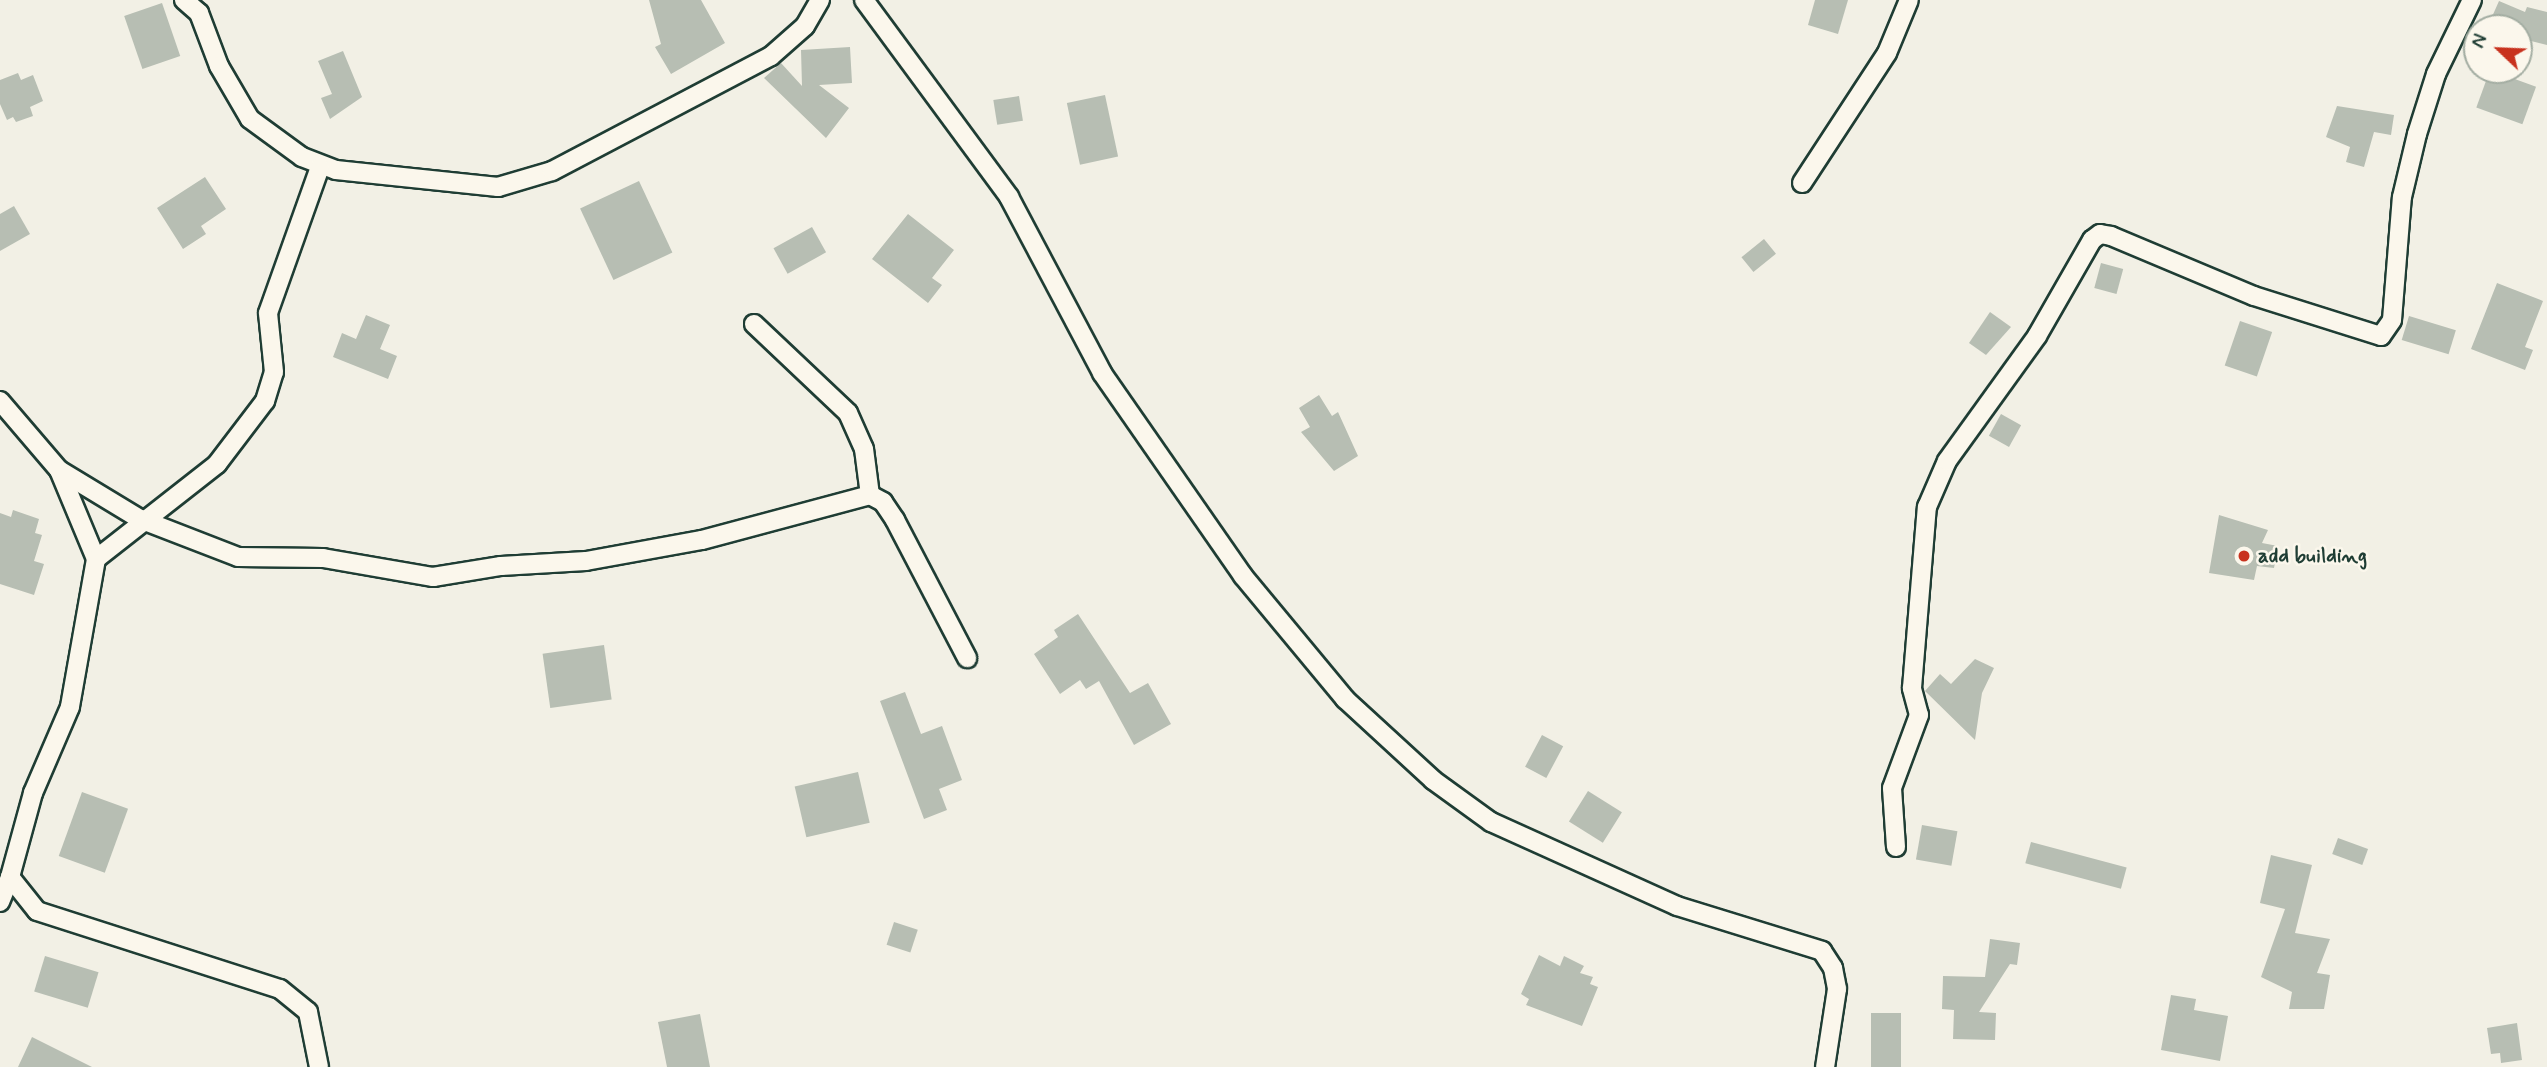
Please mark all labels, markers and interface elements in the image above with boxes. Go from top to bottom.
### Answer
north arrow [2463,14,2533,84]
text: N [2466,31,2494,52]
place label: add building [2258,543,2361,569]
marker: add building [2236,548,2252,564]

